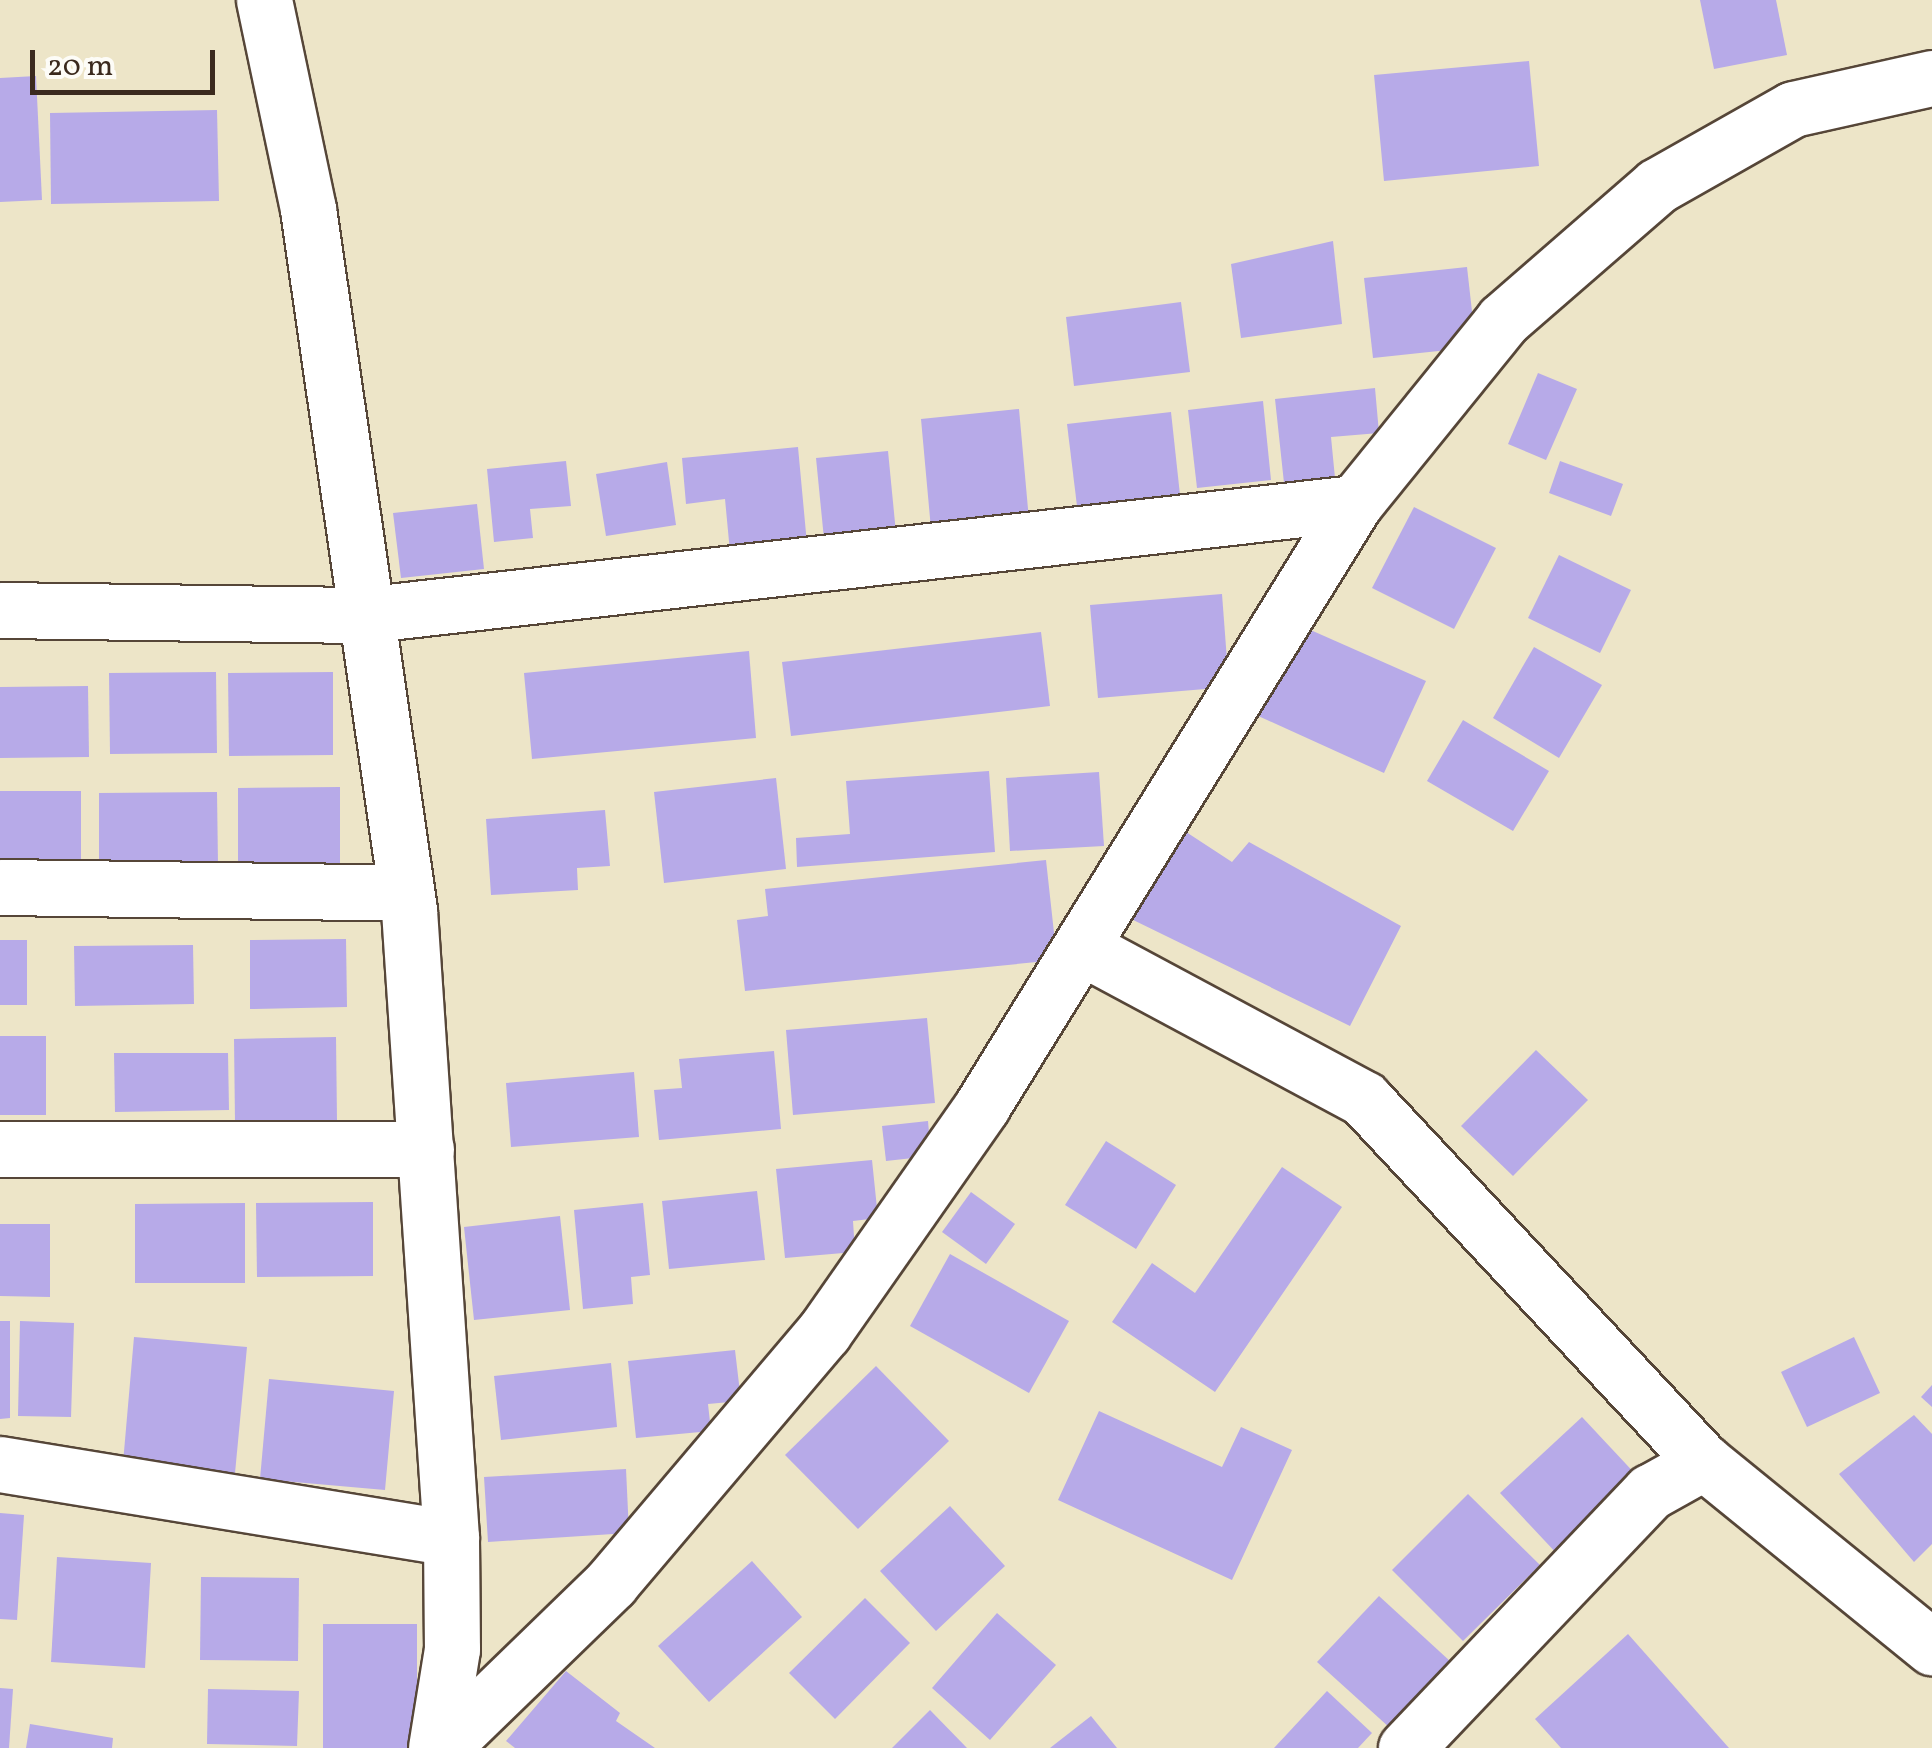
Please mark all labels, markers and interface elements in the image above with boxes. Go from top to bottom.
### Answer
scale bar [35,30,220,92]
text: 20 m [47,46,113,88]

